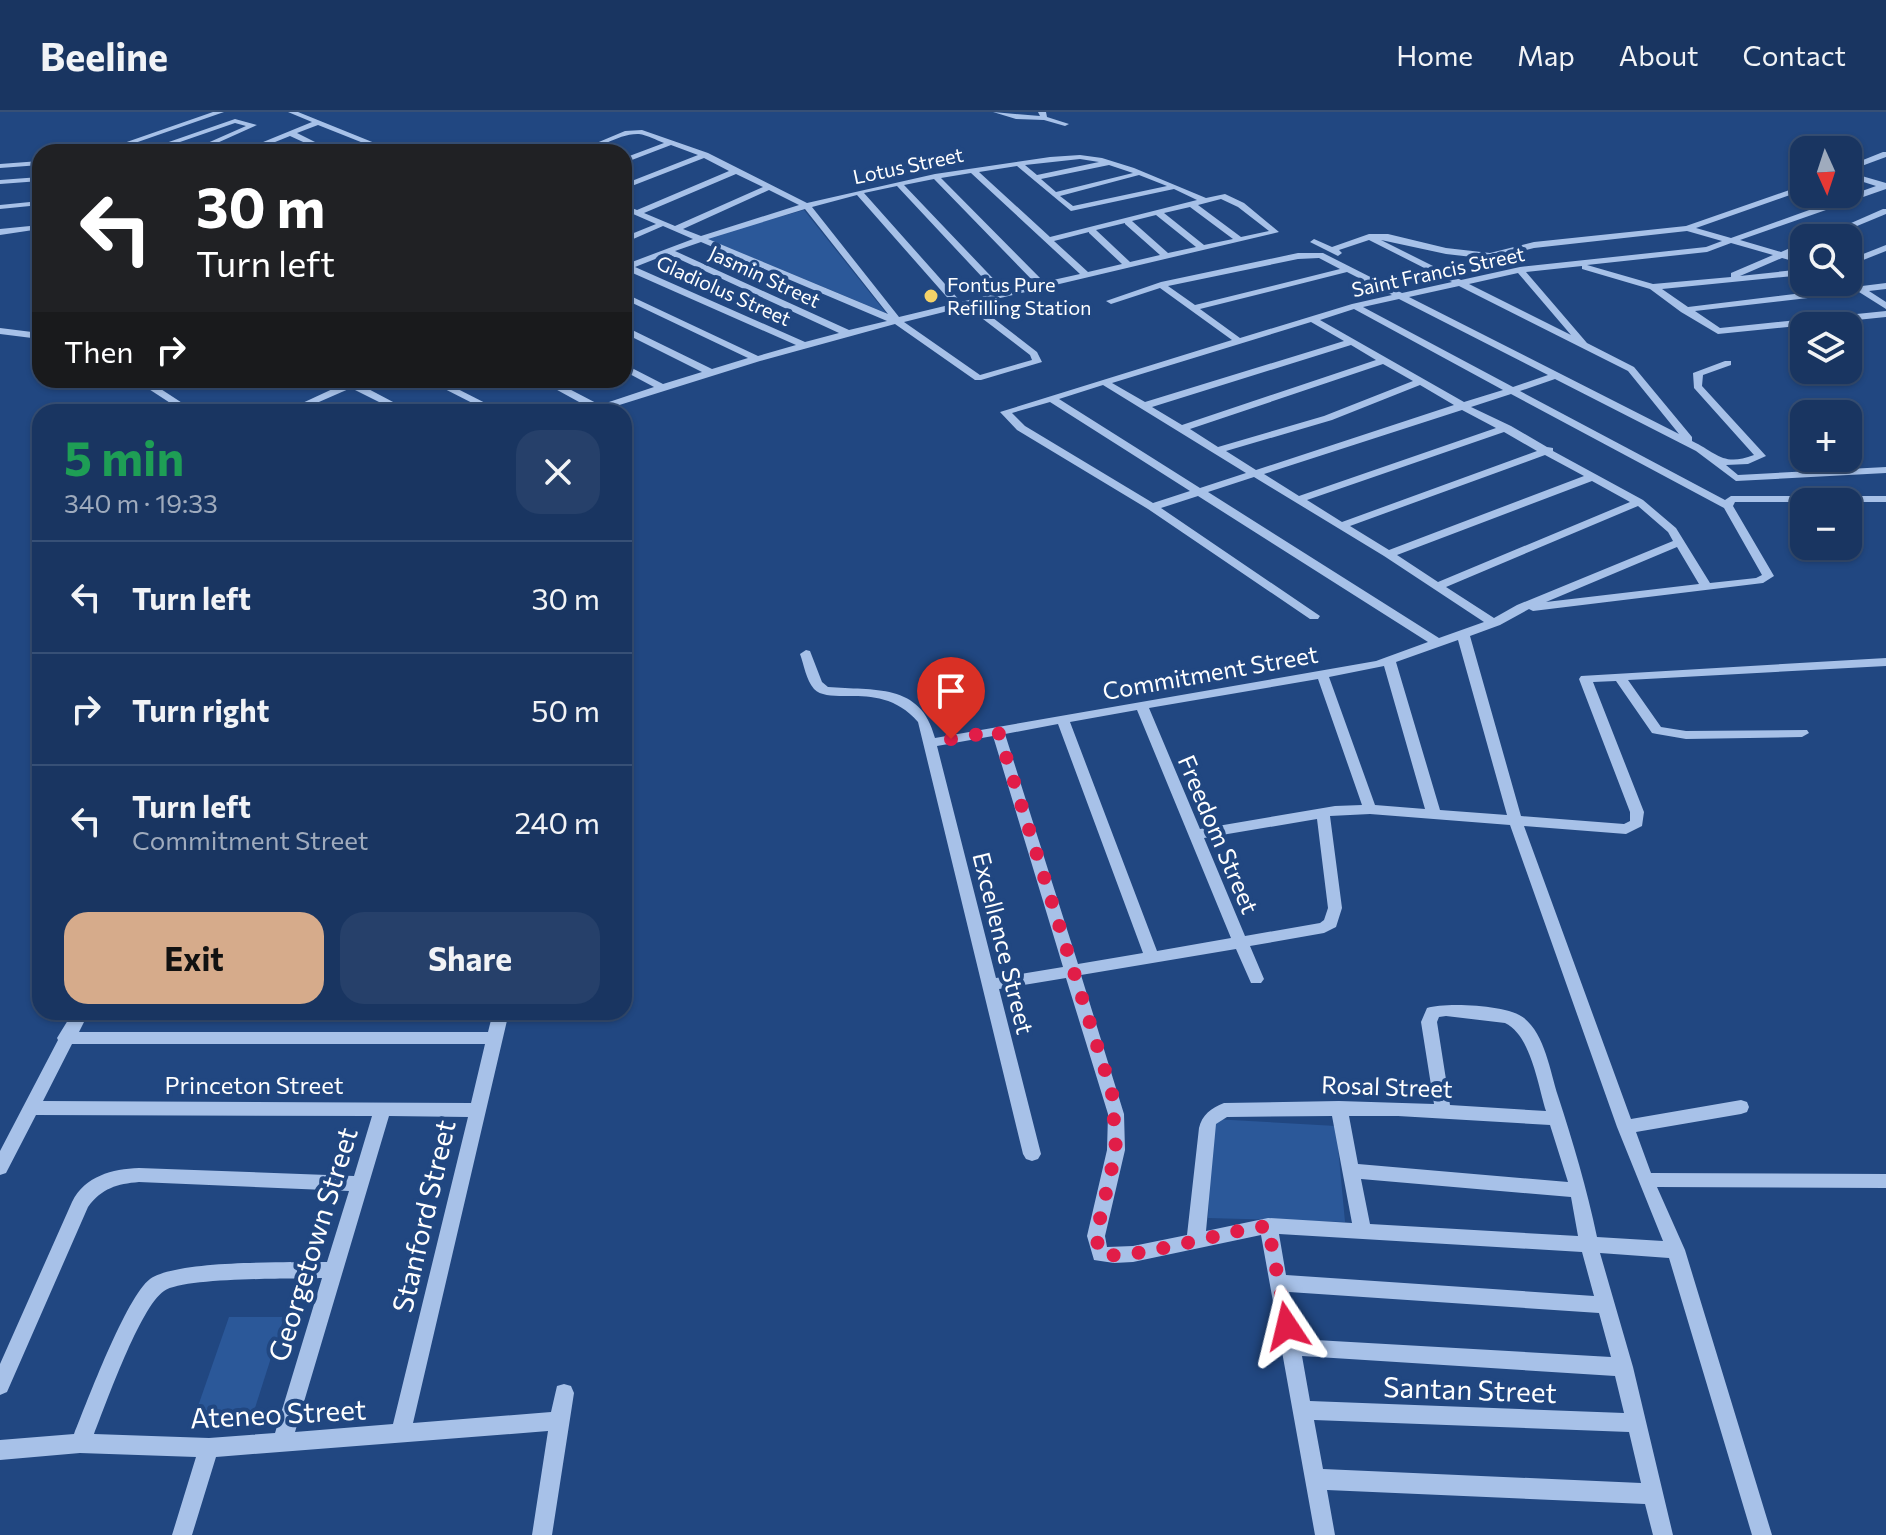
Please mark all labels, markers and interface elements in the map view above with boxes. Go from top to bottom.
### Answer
text: Beeline [40,32,168,79]
text: Home [1396,38,1473,72]
text: Map [1517,38,1575,72]
text: About [1619,38,1699,72]
text: Contact [1743,38,1846,72]
north arrow [1790,136,1862,208]
map controls [1790,136,1862,560]
street label: Lotus Street [851,142,965,188]
text: 30 m [196,171,325,240]
icon: left [64,176,168,280]
button: search [1790,224,1862,296]
text: Turn left [196,240,335,284]
street label: Jasmin Street [706,240,824,312]
street label: Saint Francis Street [1349,241,1527,301]
street label: Gladiolus Street [653,250,795,330]
place label: Fontus Pure Refilling Station [947,272,1092,319]
marker: Fontus Pure Refilling Station [922,287,940,305]
button: layers [1790,312,1862,384]
icon: right [149,328,193,372]
text: Then [64,332,133,369]
button: + [1790,400,1862,472]
text: 5 min [64,427,184,486]
button: close [516,430,600,514]
text: 340 m · 19:33 [64,487,218,518]
button: − [1790,488,1862,560]
icon: left [64,575,108,619]
text: Turn left [132,579,251,616]
text: 30 m [531,579,600,616]
street label: Commitment Street [1100,639,1320,705]
pin [917,657,985,739]
icon: arrive [929,669,973,713]
icon: right [64,687,108,731]
text: Turn right [132,691,269,728]
text: 50 m [531,691,600,728]
street label: Freedom Street [1173,750,1266,918]
text: Turn left [132,787,251,824]
icon: left [64,799,108,843]
text: 240 m [514,803,600,840]
text: Commitment Street [132,824,368,855]
street label: Excellence Street [967,849,1041,1037]
button: Exit [64,912,324,1004]
button: Share [340,912,600,1004]
street label: Rosal Street [1321,1069,1453,1103]
street label: Princeton Street [164,1070,344,1099]
street label: Stanford Street [384,1116,462,1316]
street label: Georgetown Street [260,1123,364,1365]
position arrow [1245,1284,1329,1368]
street label: Santan Street [1383,1369,1557,1409]
street label: Ateneo Street [189,1391,367,1435]

